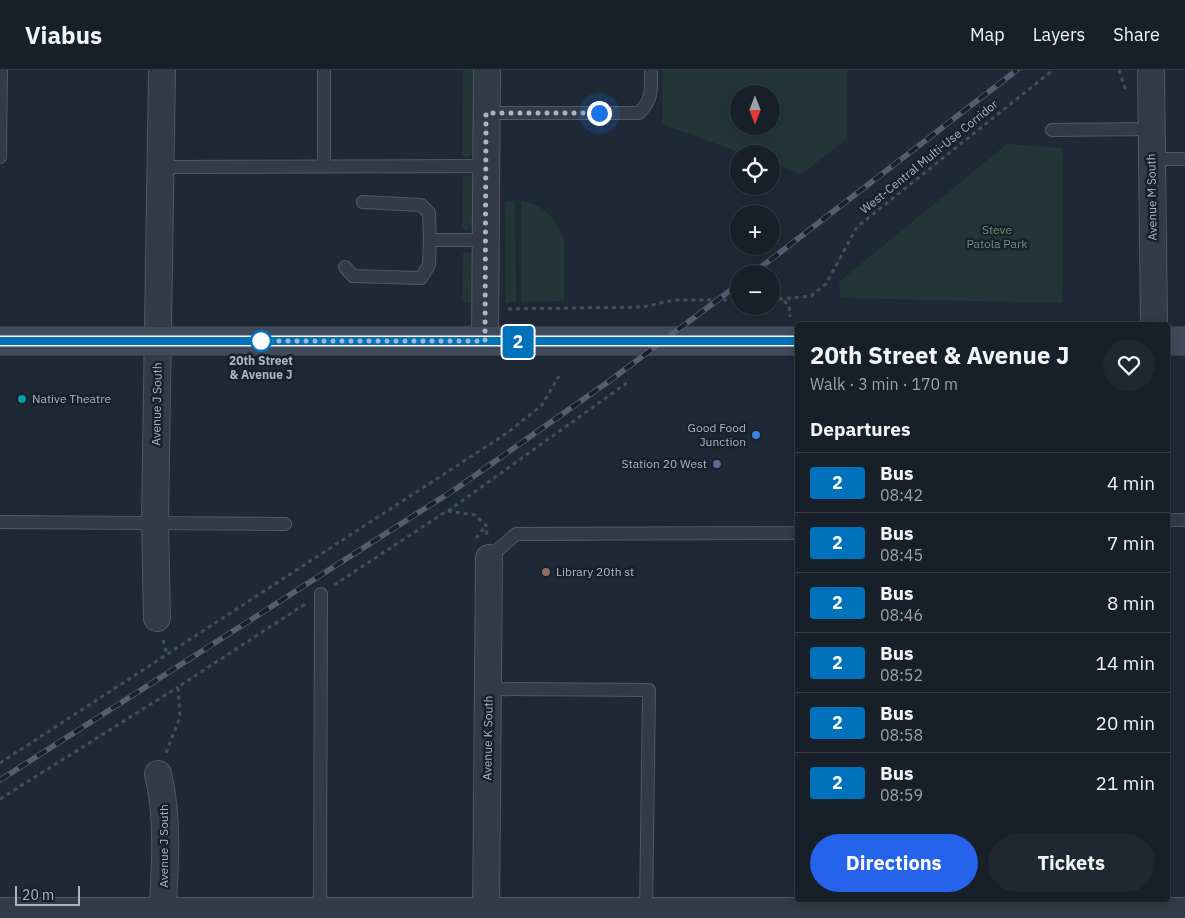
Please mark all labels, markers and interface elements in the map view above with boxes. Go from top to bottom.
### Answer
text: Viabus [25,19,102,51]
text: Map [970,23,1005,46]
text: Layers [1033,23,1085,46]
text: Share [1113,23,1160,46]
north arrow [730,85,780,135]
map controls [730,85,780,315]
street label: West-Central Multi-Use Corridor [857,96,1001,217]
your location [587,101,612,126]
button: locate [730,145,780,195]
street label: Avenue M South [1143,153,1160,241]
button: + [730,205,780,255]
park label: Steve Patola Park [966,222,1028,251]
button: − [730,265,780,315]
line badge: 2 [502,326,534,358]
marker: 20th Street & Avenue J [250,330,272,352]
text: 2 [513,330,523,353]
text: 20th Street & Avenue J [810,339,1070,371]
button: heart [1103,339,1155,391]
place label: 20th Street & Avenue J [229,353,293,382]
street label: Avenue J South [148,362,165,446]
text: Walk · 3 min · 170 m [810,374,958,394]
place label: Native Theatre [32,391,112,406]
marker: Native Theatre [16,393,28,405]
text: Departures [810,417,910,441]
place label: Good Food Junction [688,420,746,449]
marker: Good Food Junction [750,429,762,441]
place label: Station 20 West [622,456,707,471]
marker: Station 20 West [711,458,723,470]
text: Bus [880,461,914,485]
text: 2 [832,471,843,494]
text: 4 min [1107,471,1155,495]
text: 08:42 [880,485,923,505]
text: Bus [880,521,914,545]
text: 2 [832,531,843,554]
text: 7 min [1107,531,1155,555]
text: 08:45 [880,545,923,565]
place label: Library 20th st [556,564,634,579]
marker: Library 20th st [540,566,552,578]
text: Bus [880,581,914,605]
text: 2 [832,591,843,614]
text: 8 min [1107,591,1155,615]
text: 08:46 [880,605,923,625]
text: Bus [880,641,914,665]
text: 2 [832,651,843,674]
text: 14 min [1096,651,1155,675]
text: 08:52 [880,665,923,685]
street label: Avenue K South [479,695,496,781]
text: Bus [880,701,914,725]
text: 2 [832,711,843,734]
text: 20 min [1096,711,1155,735]
text: 08:58 [880,725,923,745]
text: Bus [880,761,914,785]
text: 2 [832,771,843,794]
text: 21 min [1096,771,1155,795]
text: 08:59 [880,785,923,805]
street label: Avenue J South [156,804,171,888]
button: Directions [810,834,978,892]
button: Tickets [988,834,1155,892]
scale bar [15,883,80,906]
text: 20 m [22,886,54,904]

